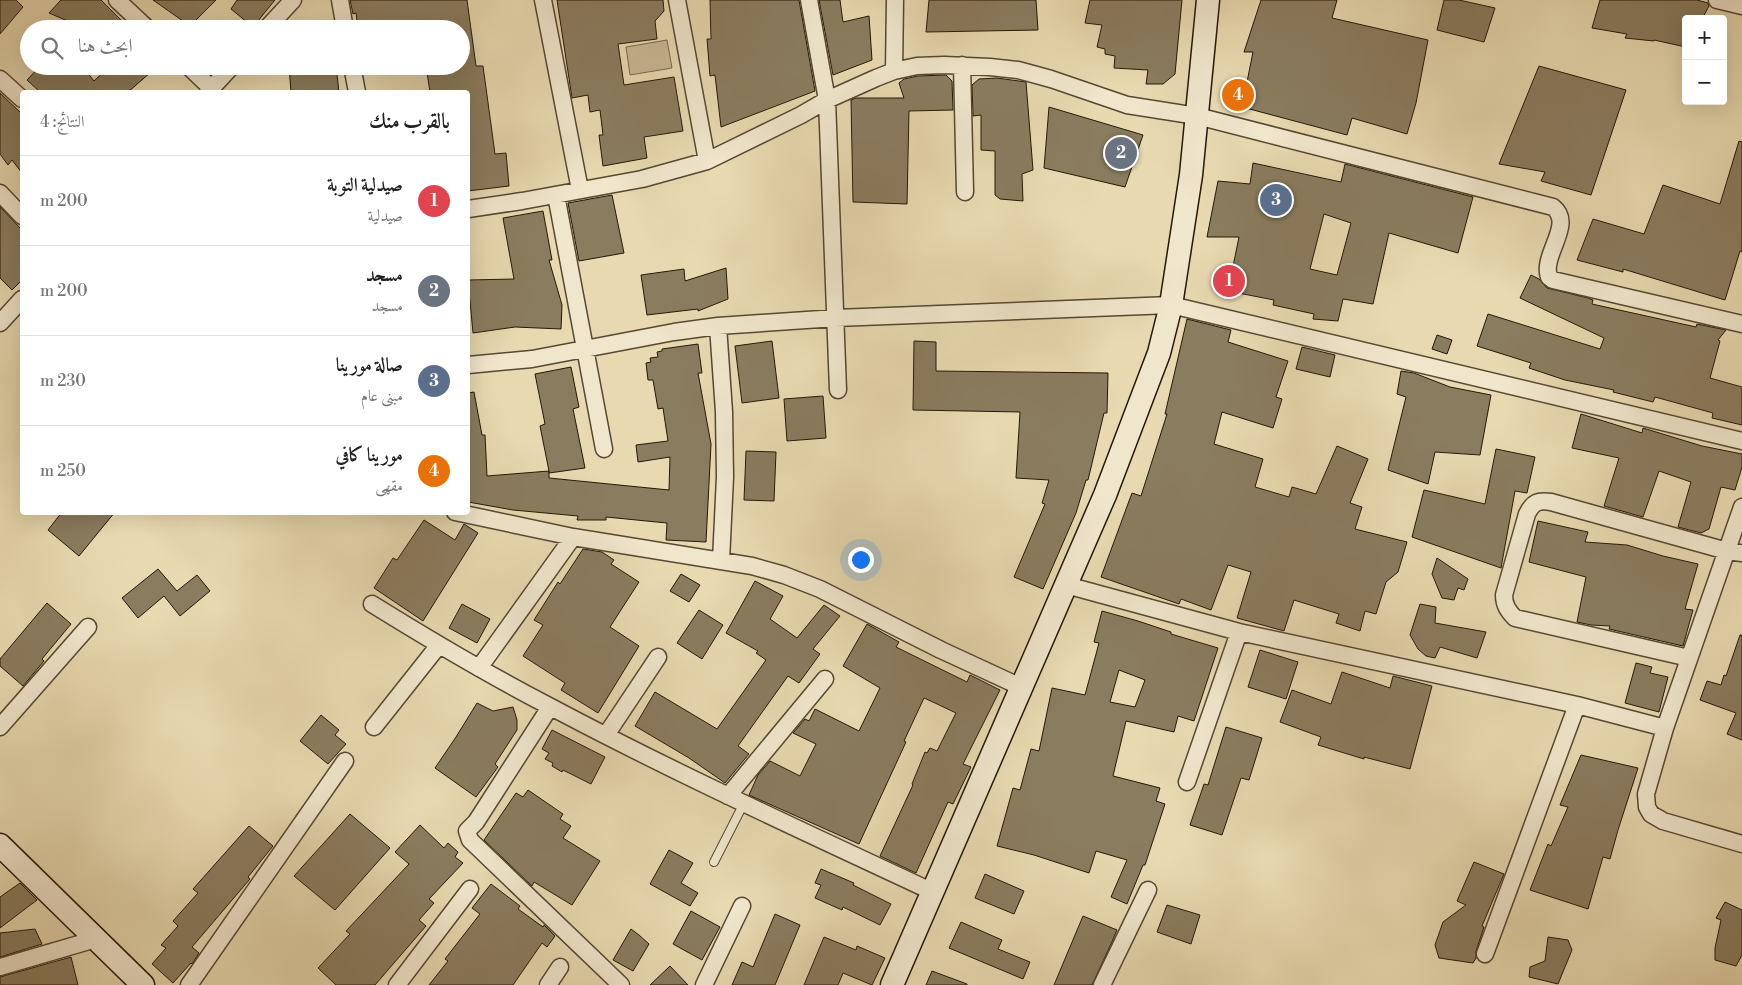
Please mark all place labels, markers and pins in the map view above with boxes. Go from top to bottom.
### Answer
pin: 4 [1222,76,1254,114]
pin: 2 [1105,134,1137,172]
pin: 3 [1260,181,1292,219]
pin: 1 [1213,262,1245,300]

